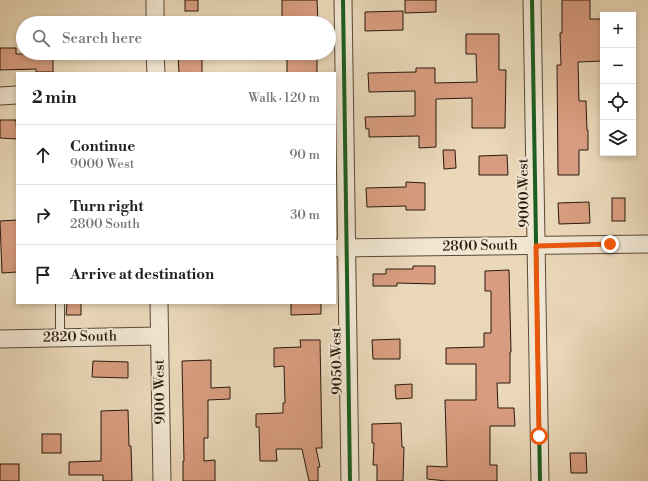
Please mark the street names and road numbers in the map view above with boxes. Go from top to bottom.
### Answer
street label: 9000 West [514,158,534,228]
street label: 2800 South [442,236,518,256]
street label: 2820 South [43,327,118,347]
street label: 9050 West [327,327,347,395]
street label: 9100 West [150,359,170,425]

